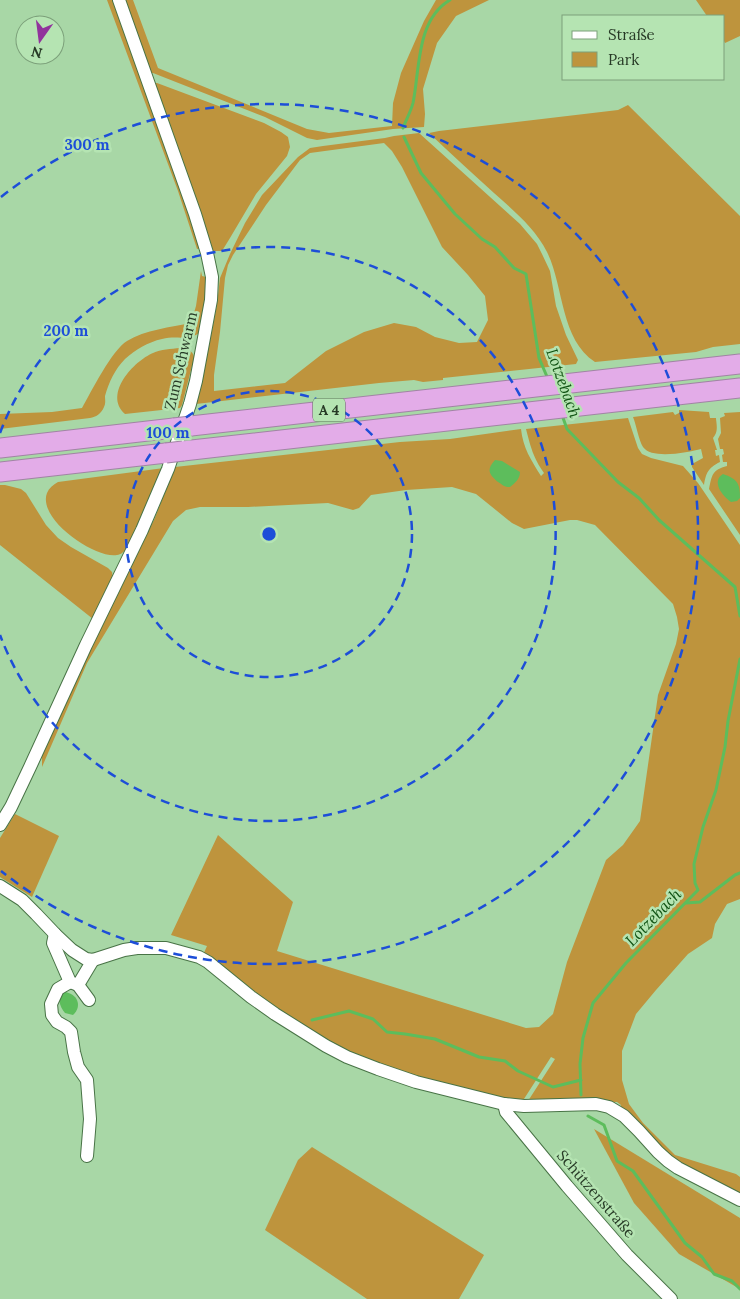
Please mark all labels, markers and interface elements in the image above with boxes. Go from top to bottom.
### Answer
north arrow [15,15,65,65]
legend [562,15,725,80]
text: Straße [608,25,655,44]
text: N [29,43,44,63]
text: Park [608,50,639,69]
text: 300 m [64,135,110,154]
street label: Zum Schwarm [160,310,201,412]
text: 200 m [44,321,89,340]
water label: Lotzebach [542,346,586,420]
road number: A 4 [313,398,345,422]
text: 100 m [147,423,190,442]
centre of rings [260,525,278,543]
water label: Lotzebach [621,884,685,950]
street label: Schützenstraße [553,1146,640,1242]

